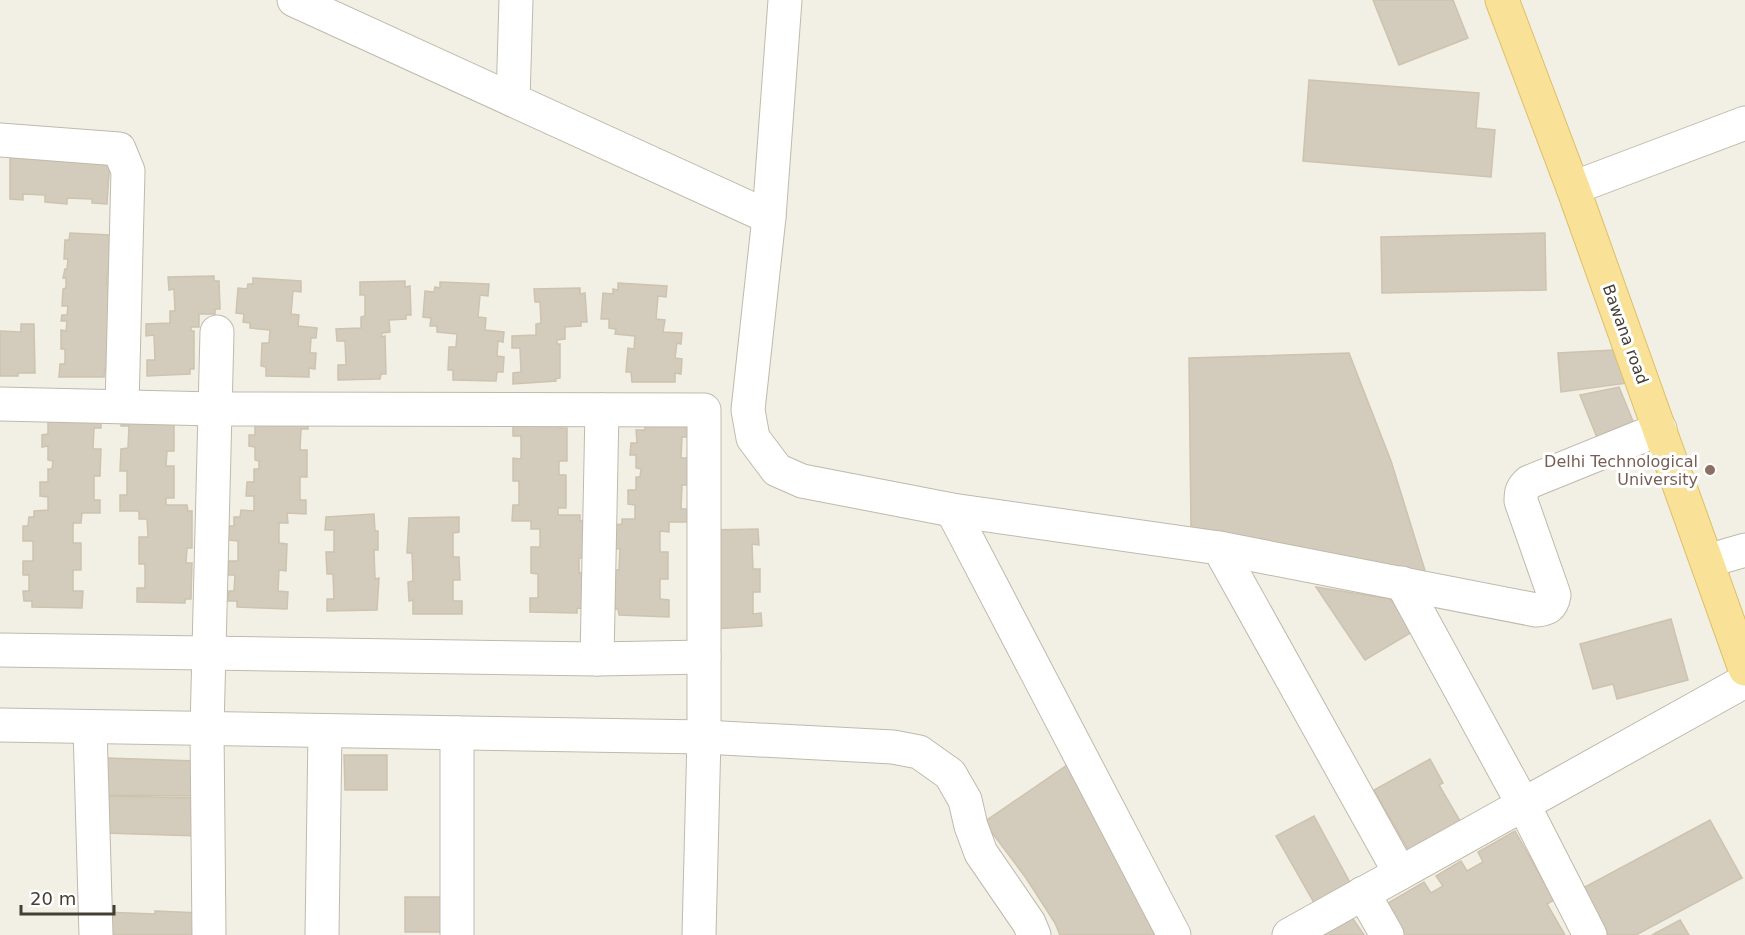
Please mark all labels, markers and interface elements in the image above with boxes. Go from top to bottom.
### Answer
street label: Bawana road [1599,282,1652,387]
place label: Delhi Technological University [1544,452,1698,489]
marker: Delhi Technological University [1703,463,1717,477]
scale bar [21,878,114,916]
text: 20 m [30,888,76,909]

